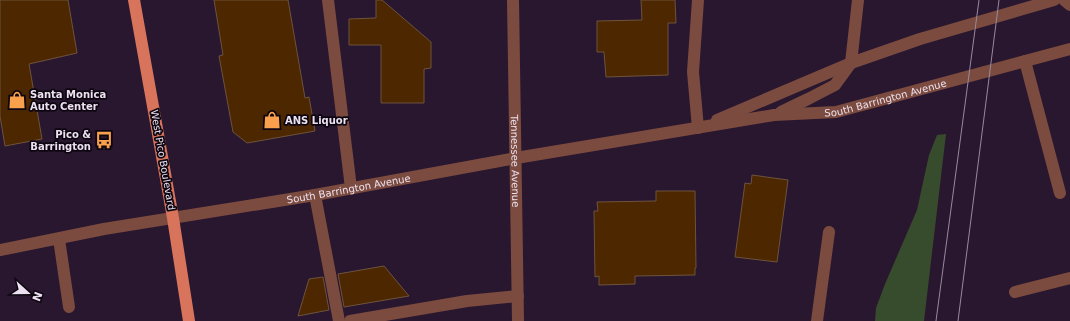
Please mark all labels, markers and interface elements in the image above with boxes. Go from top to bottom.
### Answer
street label: South Barrington Avenue [824,77,947,118]
place label: Santa Monica Auto Center [30,89,106,112]
shop icon: Santa Monica Auto Center [7,90,27,110]
street label: West Pico Boulevard [149,109,177,211]
shop icon: ANS Liquor [262,110,282,130]
street label: Tennessee Avenue [509,114,522,207]
place label: ANS Liquor [285,115,348,126]
place label: Pico & Barrington [30,129,91,152]
bus stop icon: Pico & Barrington [94,130,114,150]
street label: South Barrington Avenue [286,172,411,205]
north arrow [8,273,48,313]
text: N [29,290,45,303]

